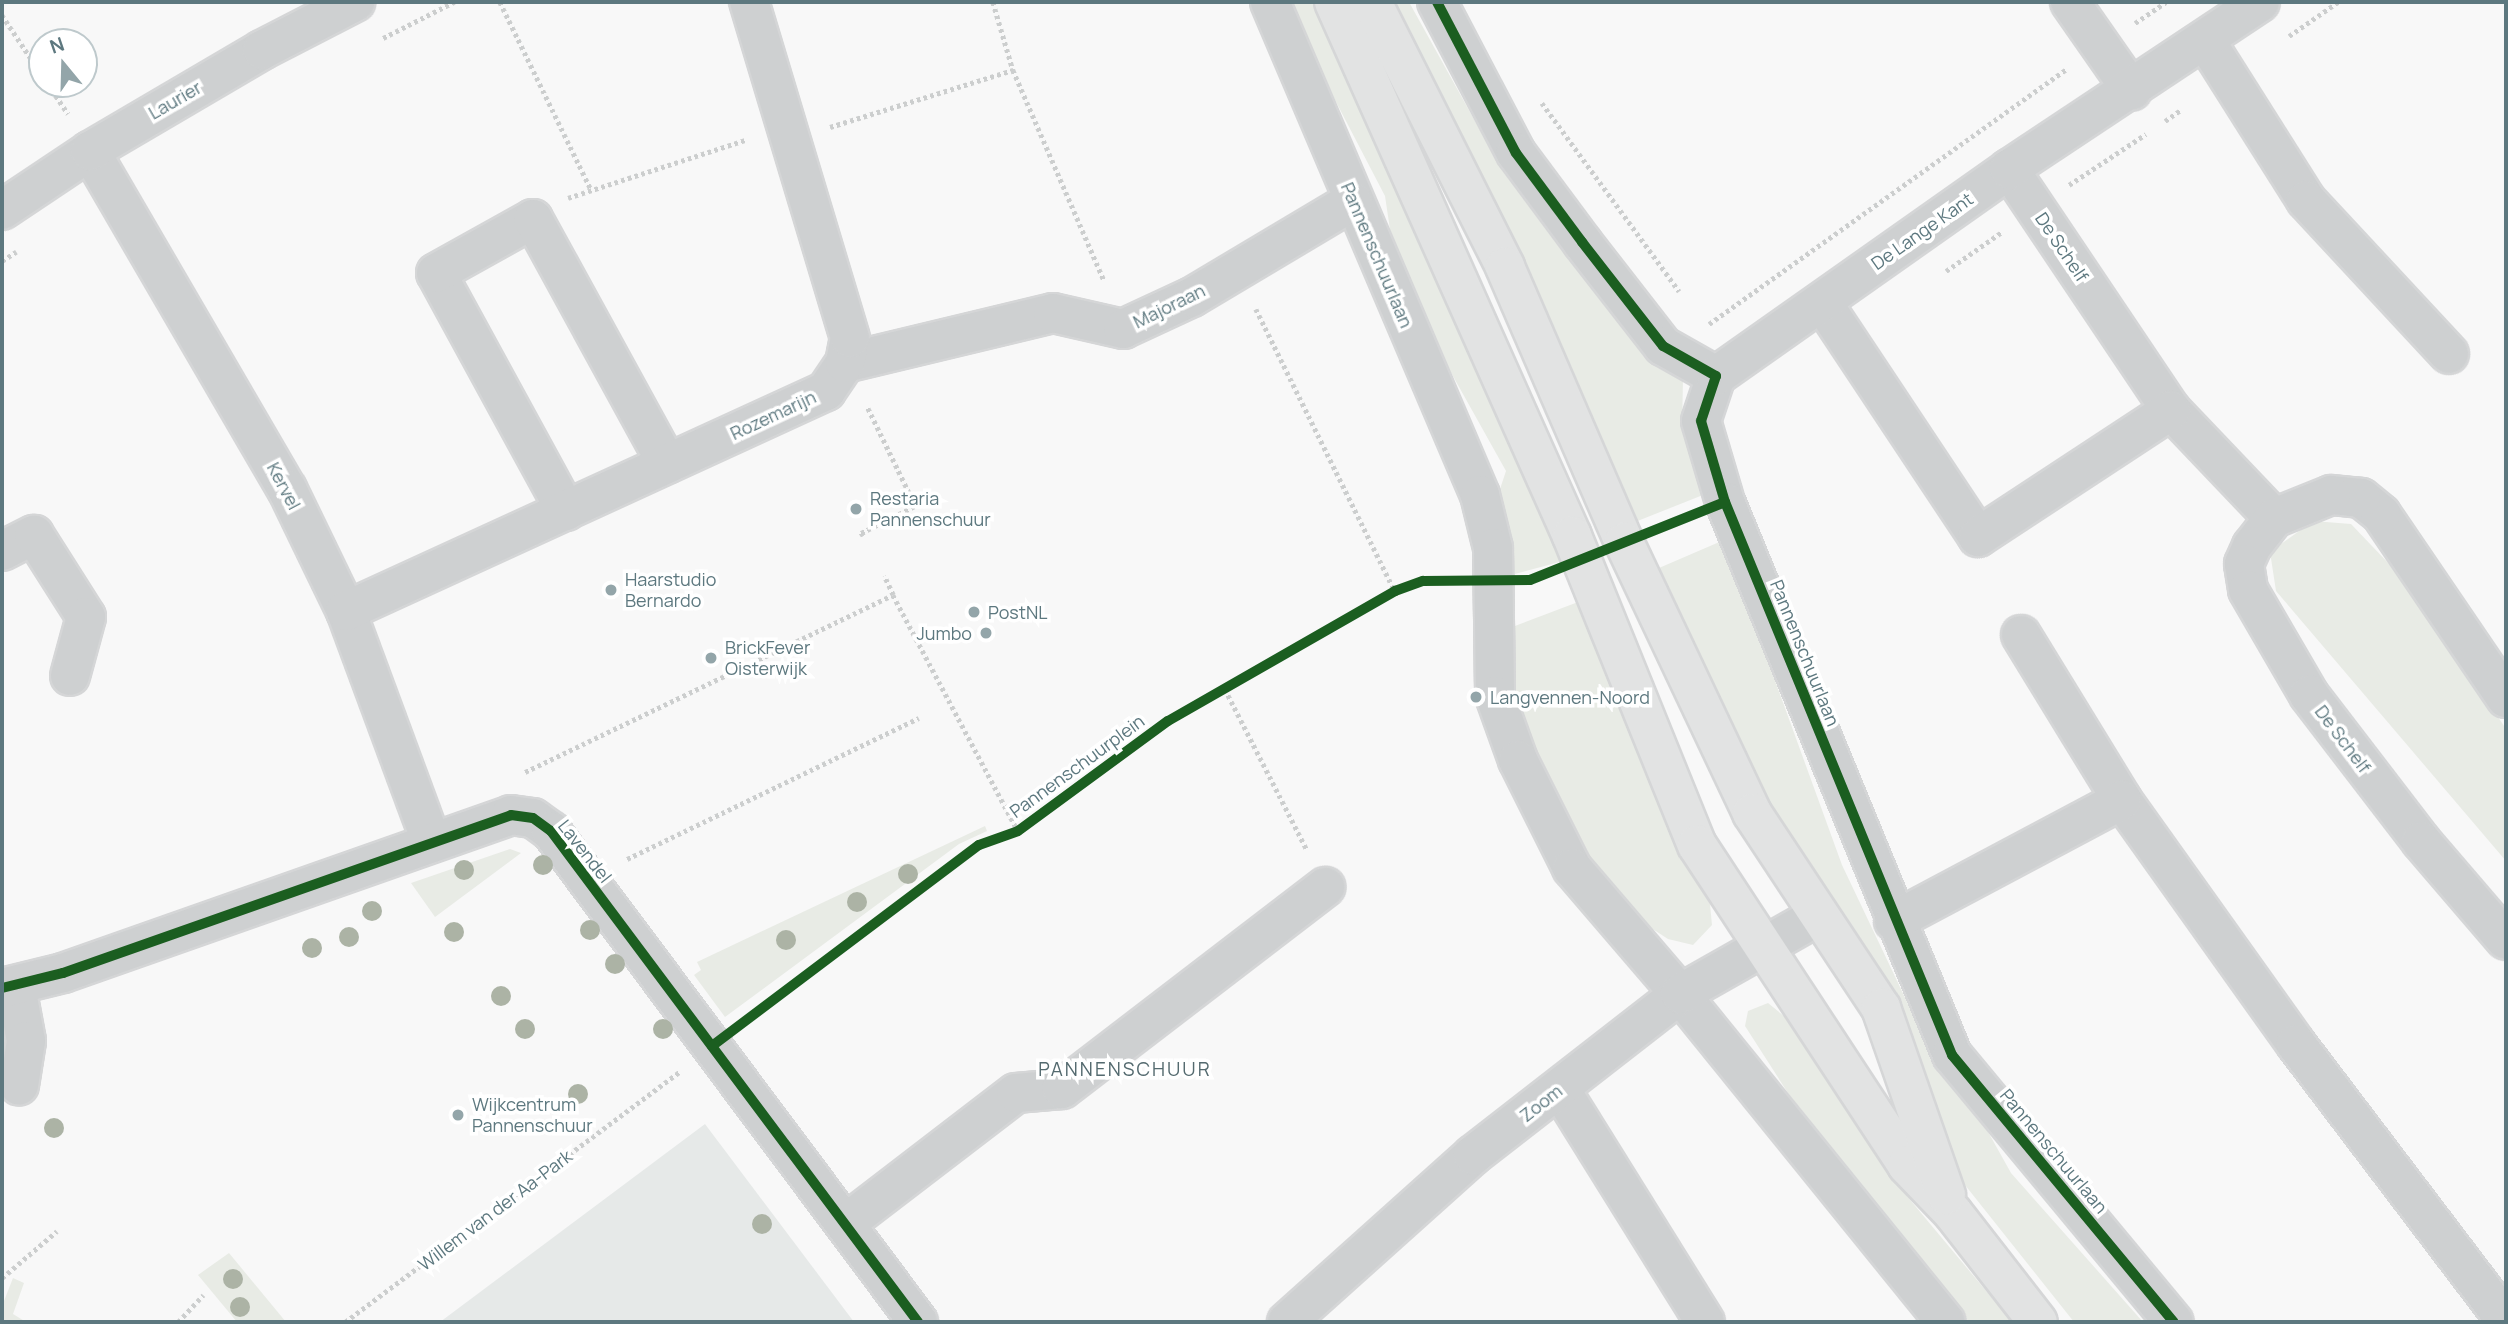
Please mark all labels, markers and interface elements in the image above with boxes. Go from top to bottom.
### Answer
north arrow [28,28,98,98]
text: N [46,31,68,60]
street label: Laurier [145,76,205,124]
street label: Pannenschuurlaan [1337,179,1417,331]
street label: De Lange Kant [1867,188,1977,274]
street label: De Schelf [2031,208,2093,286]
street label: Majoraan [1130,279,1208,333]
street label: Rozemarijn [727,386,819,444]
street label: Kervel [263,459,305,513]
place label: Restaria Pannenschuur [870,488,991,530]
marker: Restaria Pannenschuur [848,501,864,517]
place label: Haarstudio Bernardo [625,569,716,612]
street label: Pannenschuurlaan [1766,577,1844,729]
marker: Haarstudio Bernardo [603,582,619,598]
place label: PostNL [988,601,1048,623]
marker: PostNL [966,604,982,620]
place label: Jumbo [916,622,972,644]
marker: Jumbo [978,625,994,641]
place label: BrickFever Oisterwijk [725,637,810,680]
marker: BrickFever Oisterwijk [703,650,719,666]
place label: Langvennen-Noord [1490,686,1650,708]
marker: Langvennen-Noord [1468,689,1484,705]
street label: De Schelf [2311,701,2375,777]
street label: Pannenschuurplein [1006,710,1148,822]
street label: Lavendel [554,815,616,887]
district label: PANNENSCHUUR [1040,1059,1210,1081]
street label: Zoom [1516,1080,1566,1126]
street label: Pannenschuurlaan [1996,1084,2112,1218]
place label: Wijkcentrum Pannenschuur [472,1094,593,1136]
marker: Wijkcentrum Pannenschuur [450,1107,466,1123]
street label: Willem van der Aa-Park [414,1145,576,1275]

